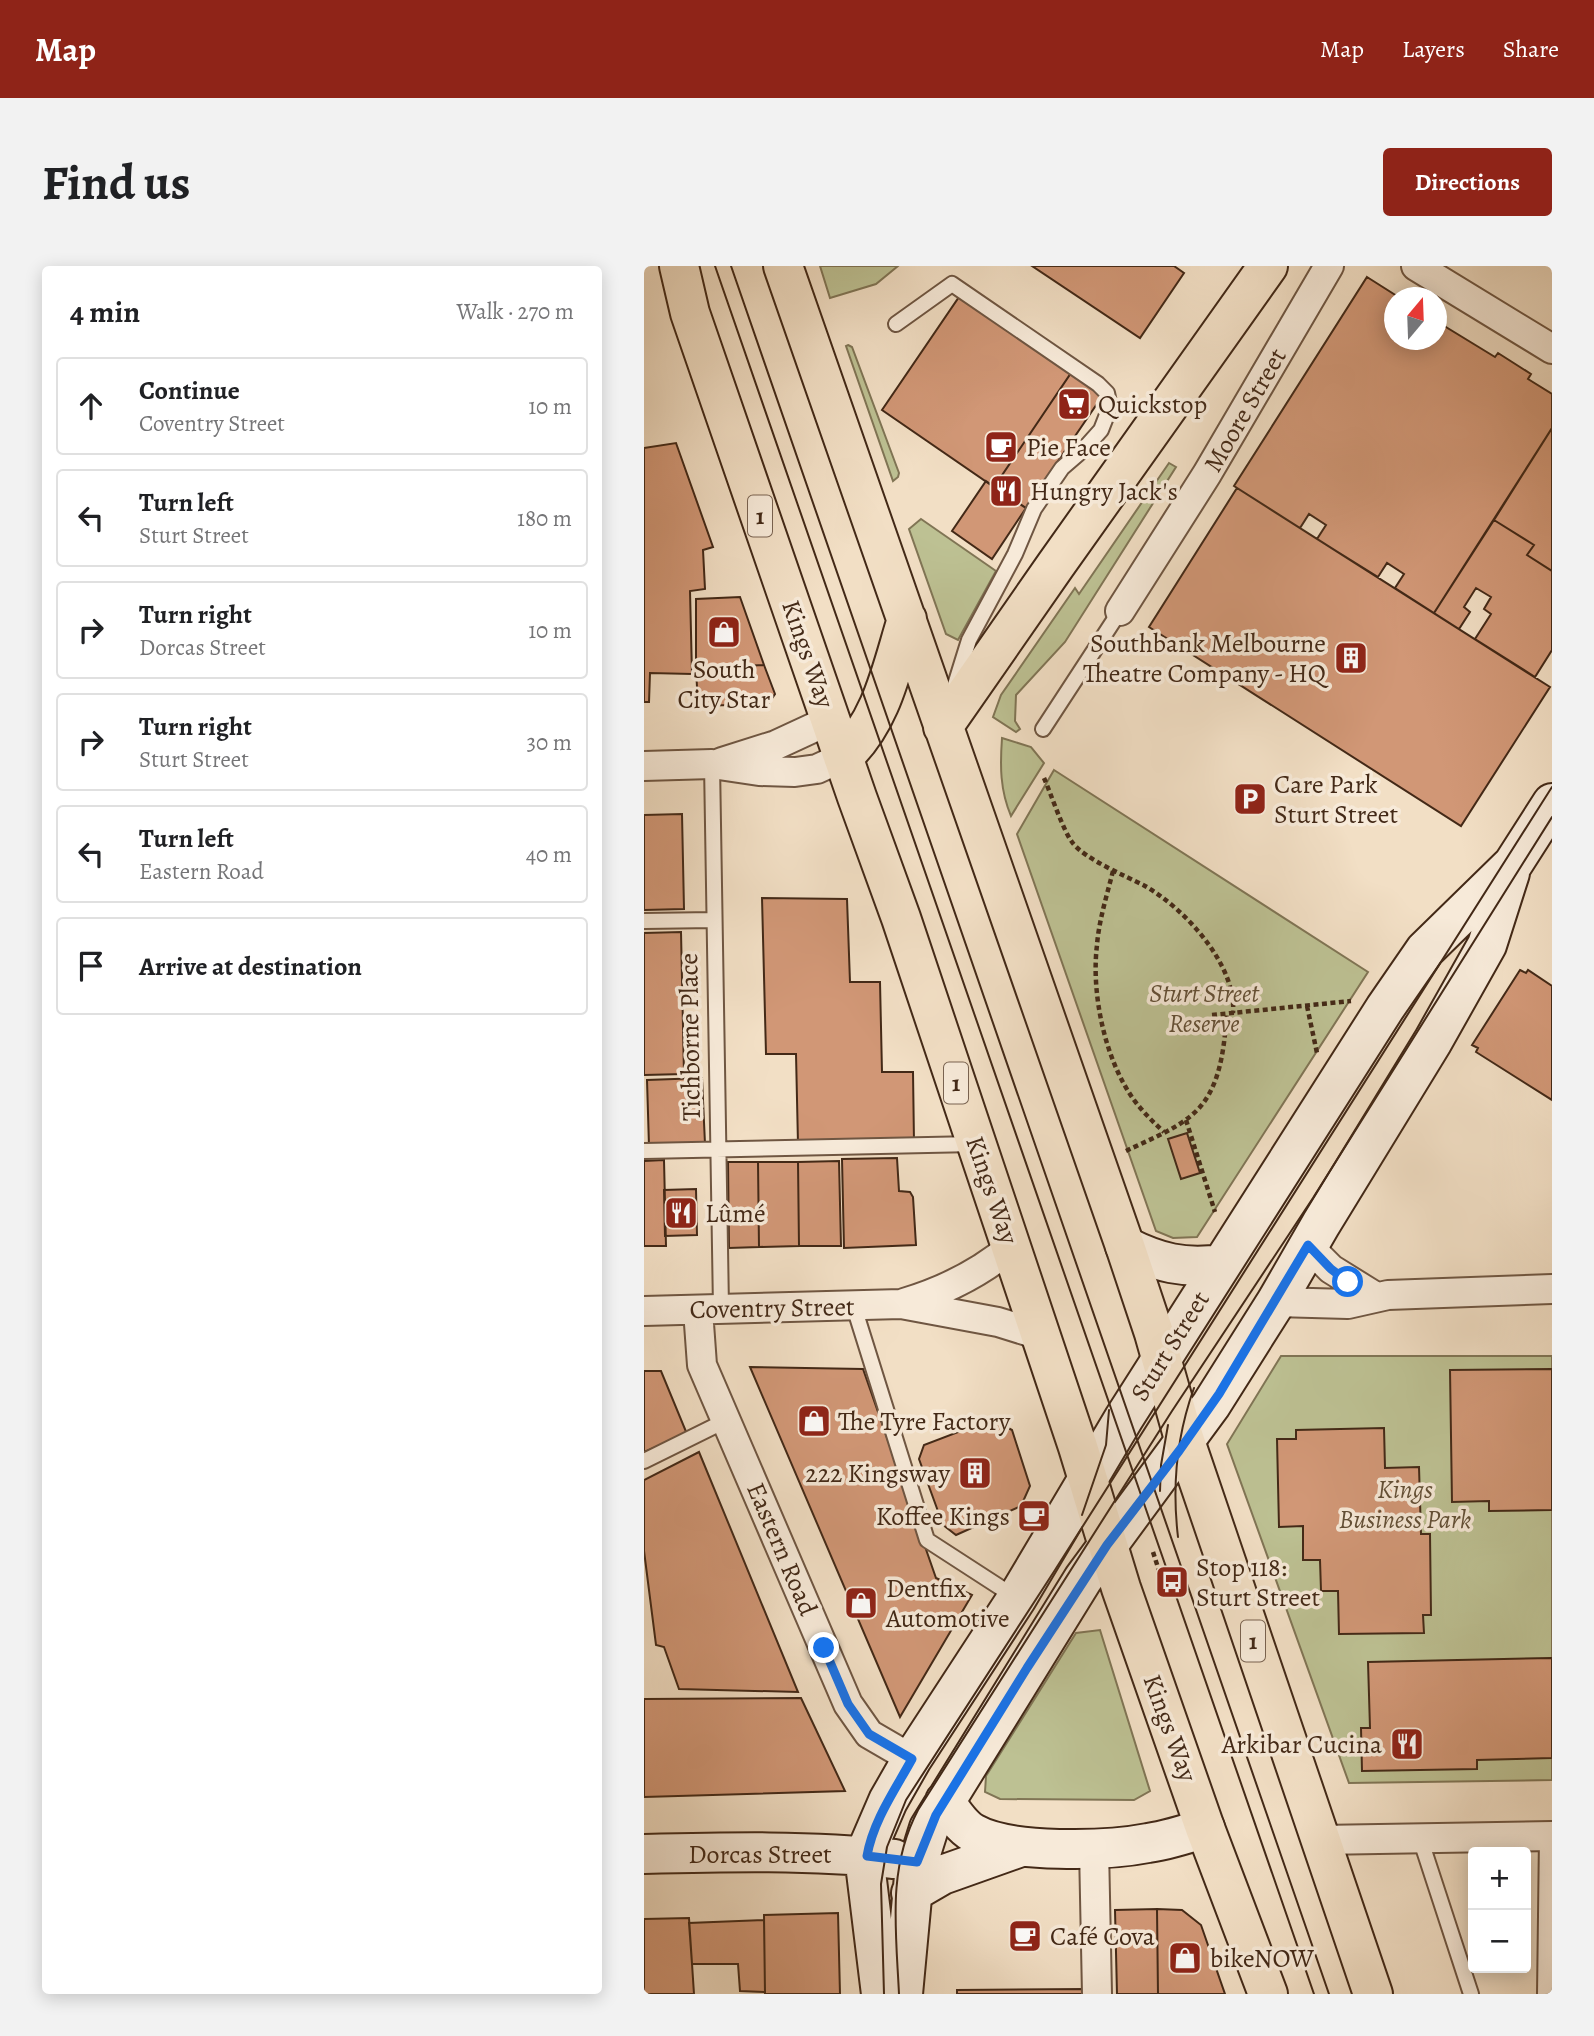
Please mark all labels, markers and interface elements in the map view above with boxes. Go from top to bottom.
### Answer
text: Map [35,27,96,72]
text: Map [1320,33,1364,65]
text: Layers [1402,33,1465,65]
text: Share [1503,33,1559,65]
button: Directions [1383,148,1552,216]
text: Find us [42,149,190,216]
north arrow [1384,287,1447,350]
text: 4 min [70,292,140,332]
text: Walk · 270 m [456,296,574,327]
street label: Moore Street [1195,341,1295,478]
text: Continue [139,373,240,408]
supermarket icon: Quickstop [1055,385,1093,423]
icon: ahead [72,387,110,425]
place label: Quickstop [1098,387,1207,422]
text: 10 m [528,391,572,422]
text: Coventry Street [139,408,285,439]
cafe icon: Pie Face [982,428,1020,466]
place label: Pie Face [1026,430,1111,465]
restaurant icon: Hungry Jack's [987,472,1025,510]
place label: Hungry Jack's [1030,474,1178,509]
text: Turn left [139,485,234,520]
road number: 1 [748,496,772,536]
icon: left [72,499,110,537]
text: 180 m [517,503,572,534]
text: Sturt Street [139,520,249,551]
street label: Kings Way [773,595,843,713]
text: Turn right [139,597,252,632]
icon: right [72,611,110,649]
shop icon: South City Star [705,613,743,651]
text: 10 m [528,615,572,646]
place label: Southbank Melbourne Theatre Company - HQ [1083,626,1329,691]
text: Dorcas Street [139,632,266,663]
building icon: Southbank Melbourne Theatre Company - HQ [1332,639,1370,677]
place label: South City Star [678,652,770,717]
text: Turn right [139,709,252,744]
icon: right [72,723,110,761]
text: 30 m [526,727,572,758]
text: Sturt Street [139,744,249,775]
place label: Care Park Sturt Street [1274,767,1398,832]
parking icon: Care Park Sturt Street [1231,780,1269,818]
text: Turn left [139,821,234,856]
icon: left [72,835,110,873]
text: 40 m [526,839,572,870]
text: Eastern Road [139,856,264,887]
icon: arrive [72,947,110,985]
text: Arrive at destination [139,949,362,984]
street label: Tichborne Place [671,953,709,1121]
park label: Sturt Street Reserve [1149,976,1260,1041]
road number: 1 [944,1062,968,1104]
street label: Kings Way [957,1131,1027,1249]
restaurant icon: Lûmé [662,1194,700,1232]
place label: Lûmé [705,1196,766,1231]
route start [1332,1266,1363,1297]
street label: Sturt Street [1122,1284,1218,1408]
street label: Coventry Street [689,1289,855,1327]
shop icon: The Tyre Factory [795,1402,833,1440]
place label: The Tyre Factory [838,1404,1011,1439]
building icon: 222 Kingsway [956,1454,994,1492]
place label: 222 Kingsway [805,1456,950,1491]
park label: Kings Business Park [1339,1472,1471,1537]
street label: Eastern Road [738,1477,826,1621]
cafe icon: Koffee Kings [1015,1497,1053,1535]
place label: Koffee Kings [876,1499,1010,1534]
place label: Stop 118: Sturt Street [1196,1550,1320,1615]
bus stop icon: Stop 118: Sturt Street [1153,1563,1191,1601]
place label: Dentfix Automotive [885,1571,1010,1636]
shop icon: Dentfix Automotive [842,1584,880,1622]
road number: 1 [1241,1620,1265,1661]
route end [808,1632,839,1663]
street label: Kings Way [1134,1669,1206,1787]
restaurant icon: Arkibar Cucina [1388,1725,1426,1763]
place label: Arkibar Cucina [1221,1727,1382,1762]
street label: Dorcas Street [688,1837,832,1872]
map controls [1468,1847,1531,1973]
button: + [1468,1847,1531,1910]
button: − [1468,1910,1531,1973]
cafe icon: Café Cova [1006,1917,1044,1955]
place label: Café Cova [1050,1919,1155,1954]
shop icon: bikeNOW [1166,1939,1204,1977]
place label: bikeNOW [1210,1941,1315,1976]

